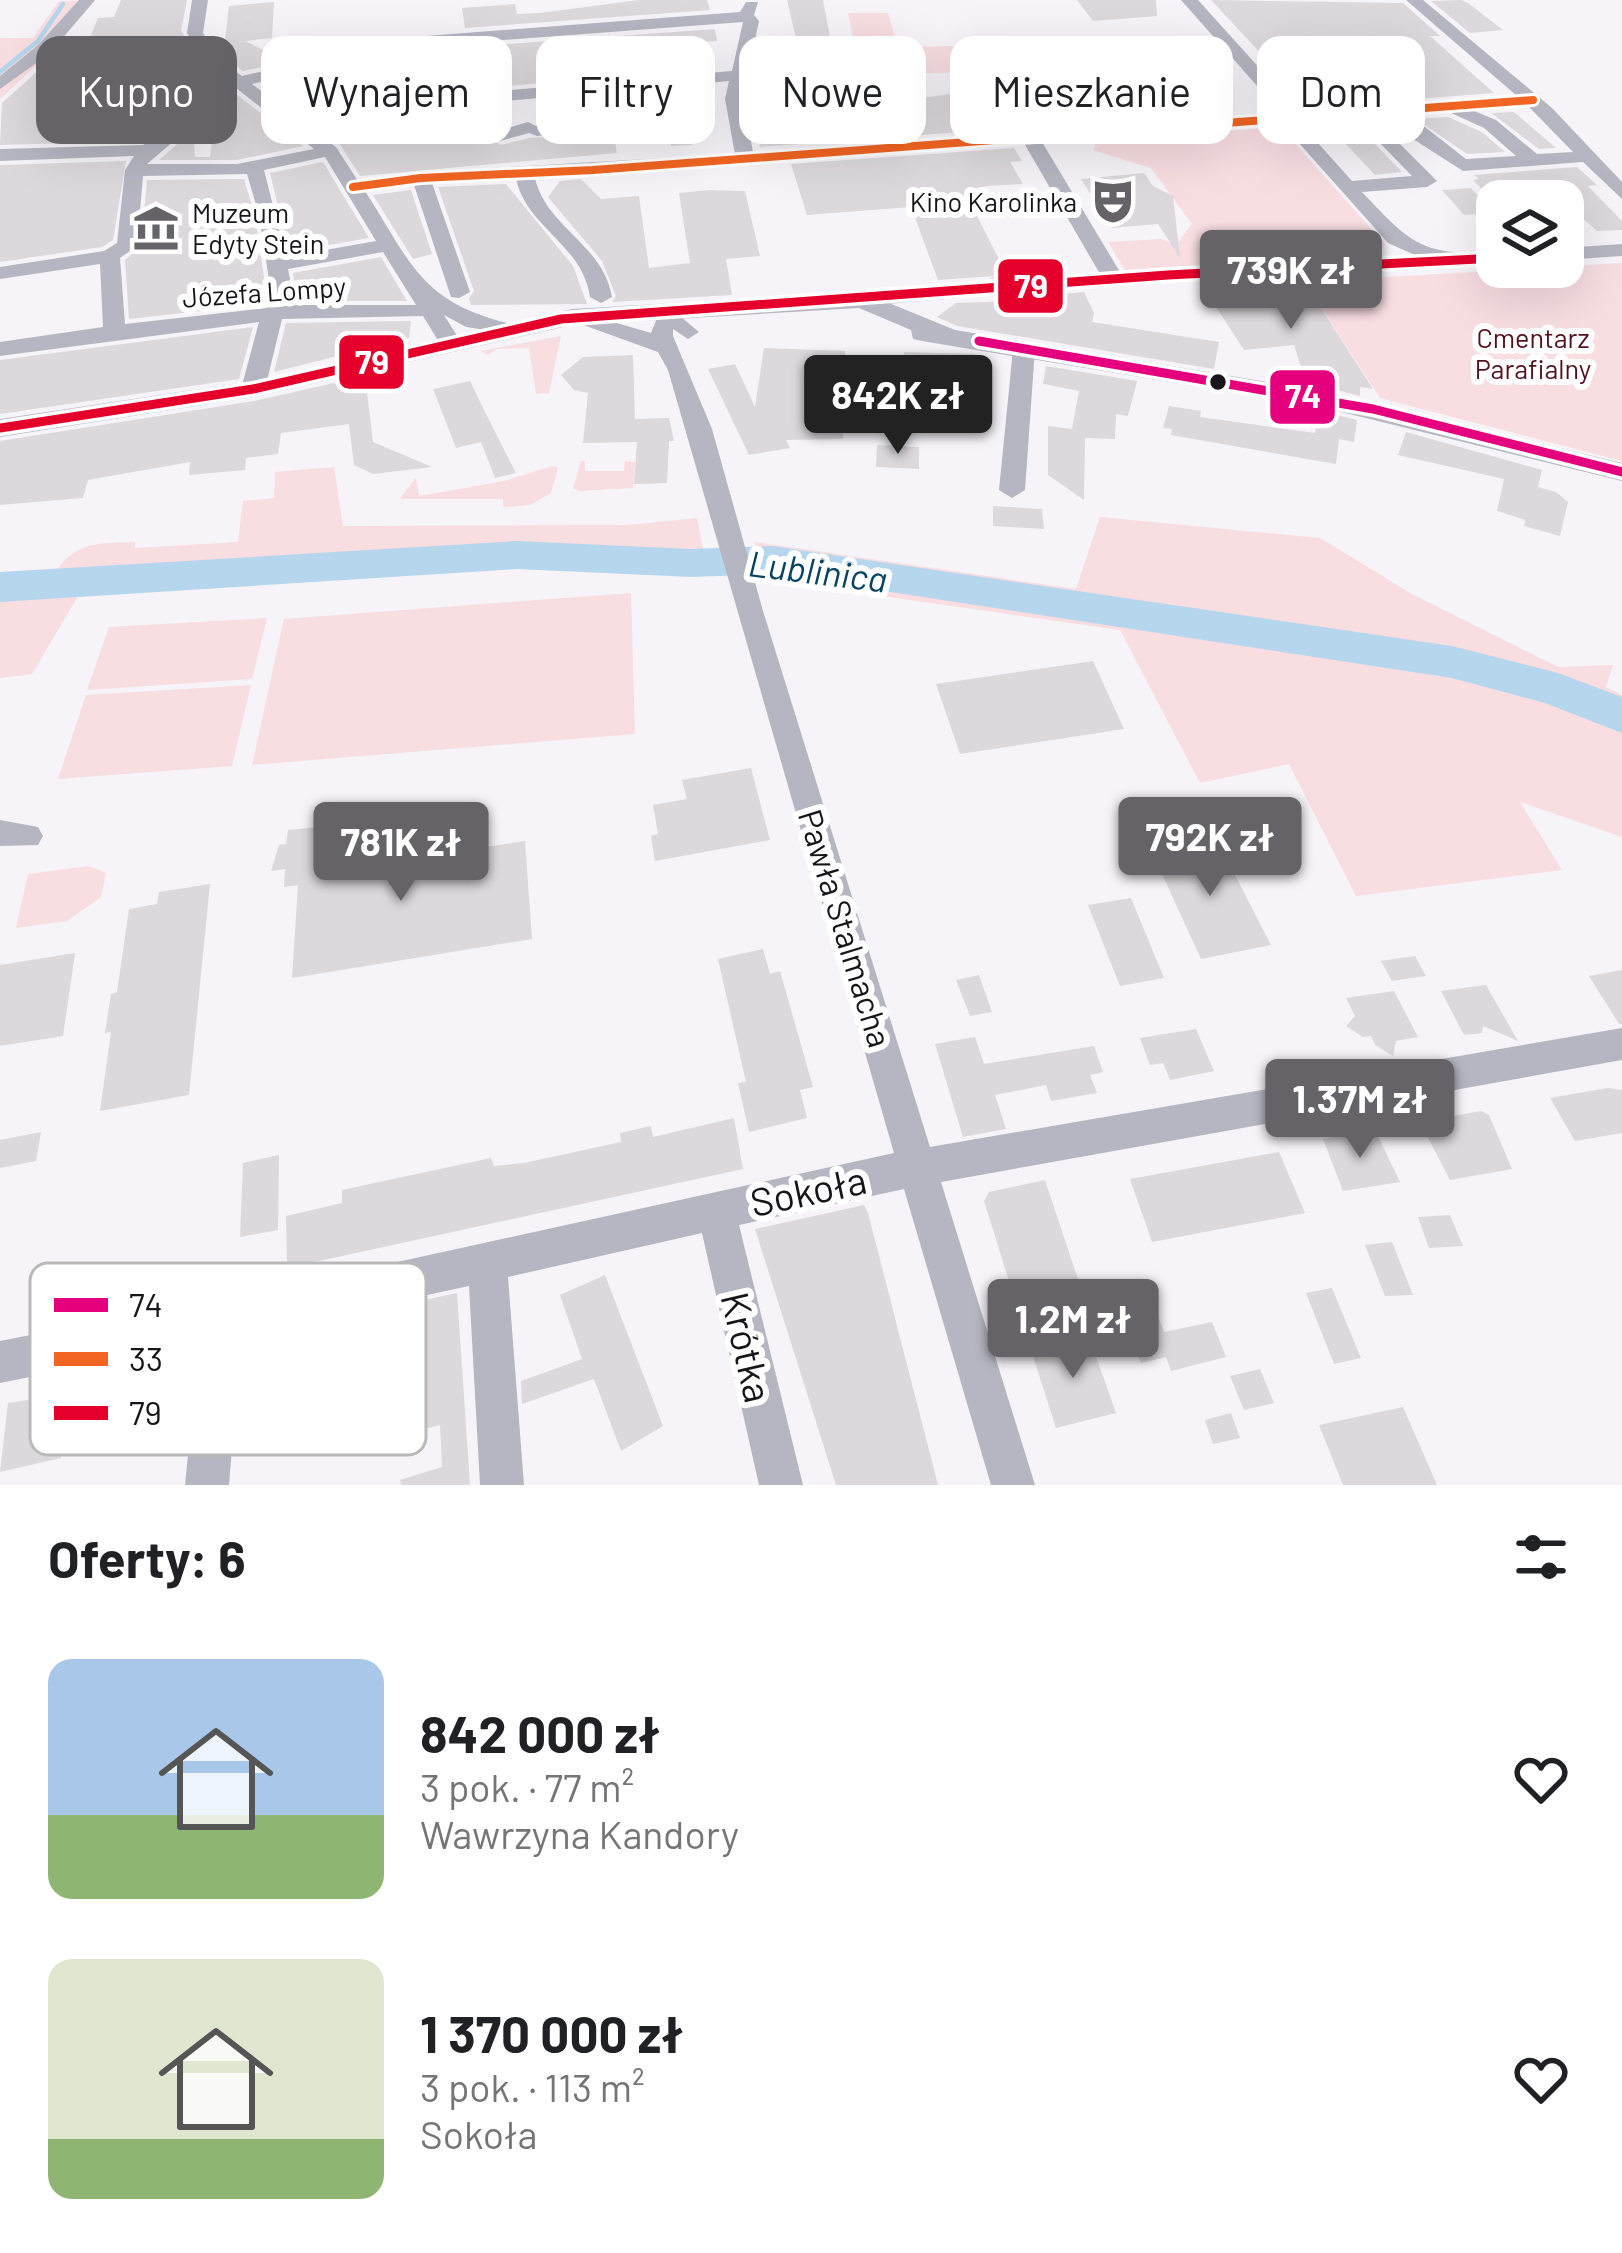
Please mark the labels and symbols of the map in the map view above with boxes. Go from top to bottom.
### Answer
theatre icon: Kino Karolinka [1088,176,1138,226]
place label: Kino Karolinka [910,185,1077,217]
place label: Muzeum Edyty Stein [192,196,324,259]
museum icon: Muzeum Edyty Stein [131,203,181,253]
pin: 739K zł [1180,230,1402,332]
line badge: 79 [996,257,1065,315]
text: 79 [1014,265,1048,305]
street label: Józefa Lompy [181,269,347,313]
park label: Cmentarz Parafialny [1475,321,1591,384]
line badge: 79 [337,333,406,391]
text: 79 [355,341,389,381]
pin: 842K zł [787,355,1009,457]
line badge: 74 [1268,368,1337,426]
unlabelled marker [1207,371,1229,393]
text: 74 [1285,375,1321,415]
water label: Lublinica [746,540,890,600]
pin: 792K zł [1099,797,1321,899]
pin: 781K zł [290,802,512,904]
street label: Pawła Stalmacha [791,804,901,1052]
pin: 1.37M zł [1236,1059,1484,1161]
street label: Sokoła [746,1155,870,1225]
legend [30,1263,426,1455]
pin: 1.2M zł [962,1279,1184,1381]
text: 74 [129,1284,163,1324]
street label: Krótka [713,1287,783,1407]
text: 33 [129,1338,163,1378]
text: 79 [129,1392,162,1432]

